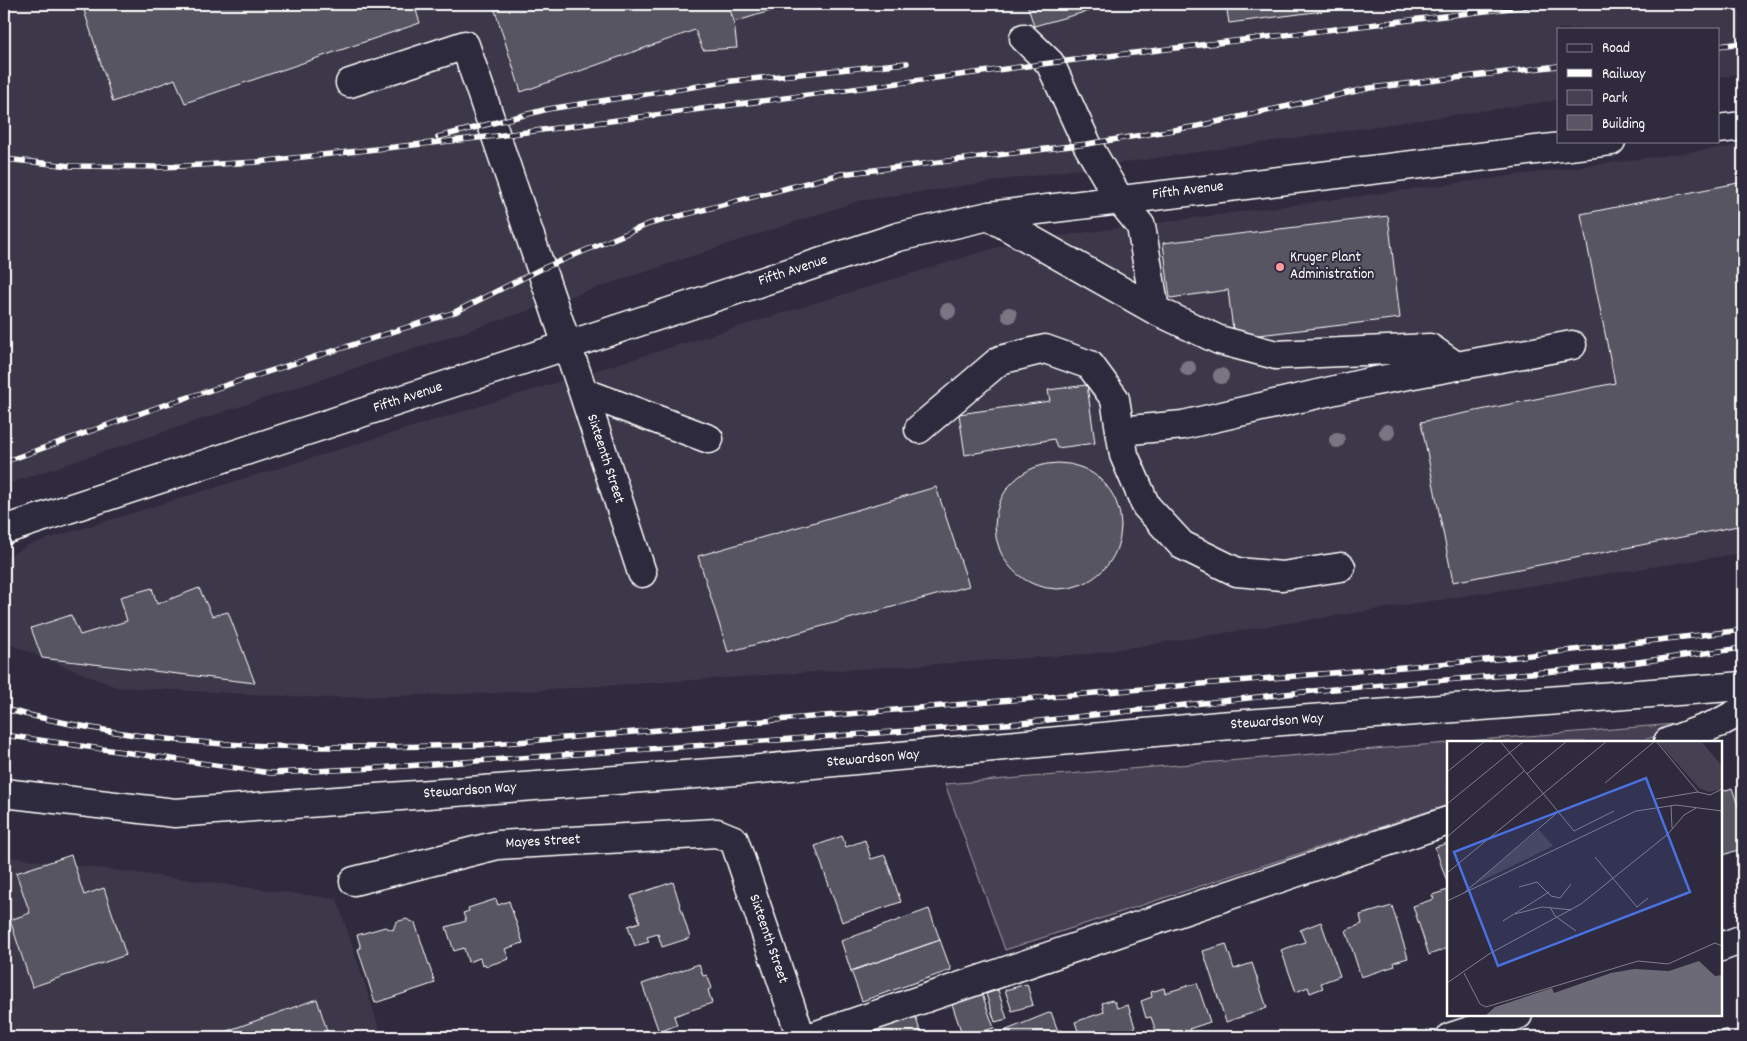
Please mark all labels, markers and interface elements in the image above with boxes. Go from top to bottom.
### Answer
legend [1557,28,1720,142]
text: Road [1602,38,1630,60]
text: Railway [1602,64,1646,86]
text: Park [1602,88,1628,110]
text: Building [1602,114,1645,136]
street label: Fifth Avenue [1151,176,1225,206]
place label: Kruger Plant Administration [1290,247,1374,286]
street label: Fifth Avenue [756,249,831,293]
marker: Kruger Plant Administration [1274,261,1286,273]
street label: Fifth Avenue [371,376,446,420]
street label: Sixteenth Street [580,411,630,507]
street label: Stewardson Way [1230,708,1325,736]
inset map [1447,741,1722,1016]
street label: Stewardson Way [826,744,921,774]
street label: Stewardson Way [423,777,518,805]
street label: Mayes Street [505,829,581,855]
street label: Sixteenth Street [742,892,794,987]

